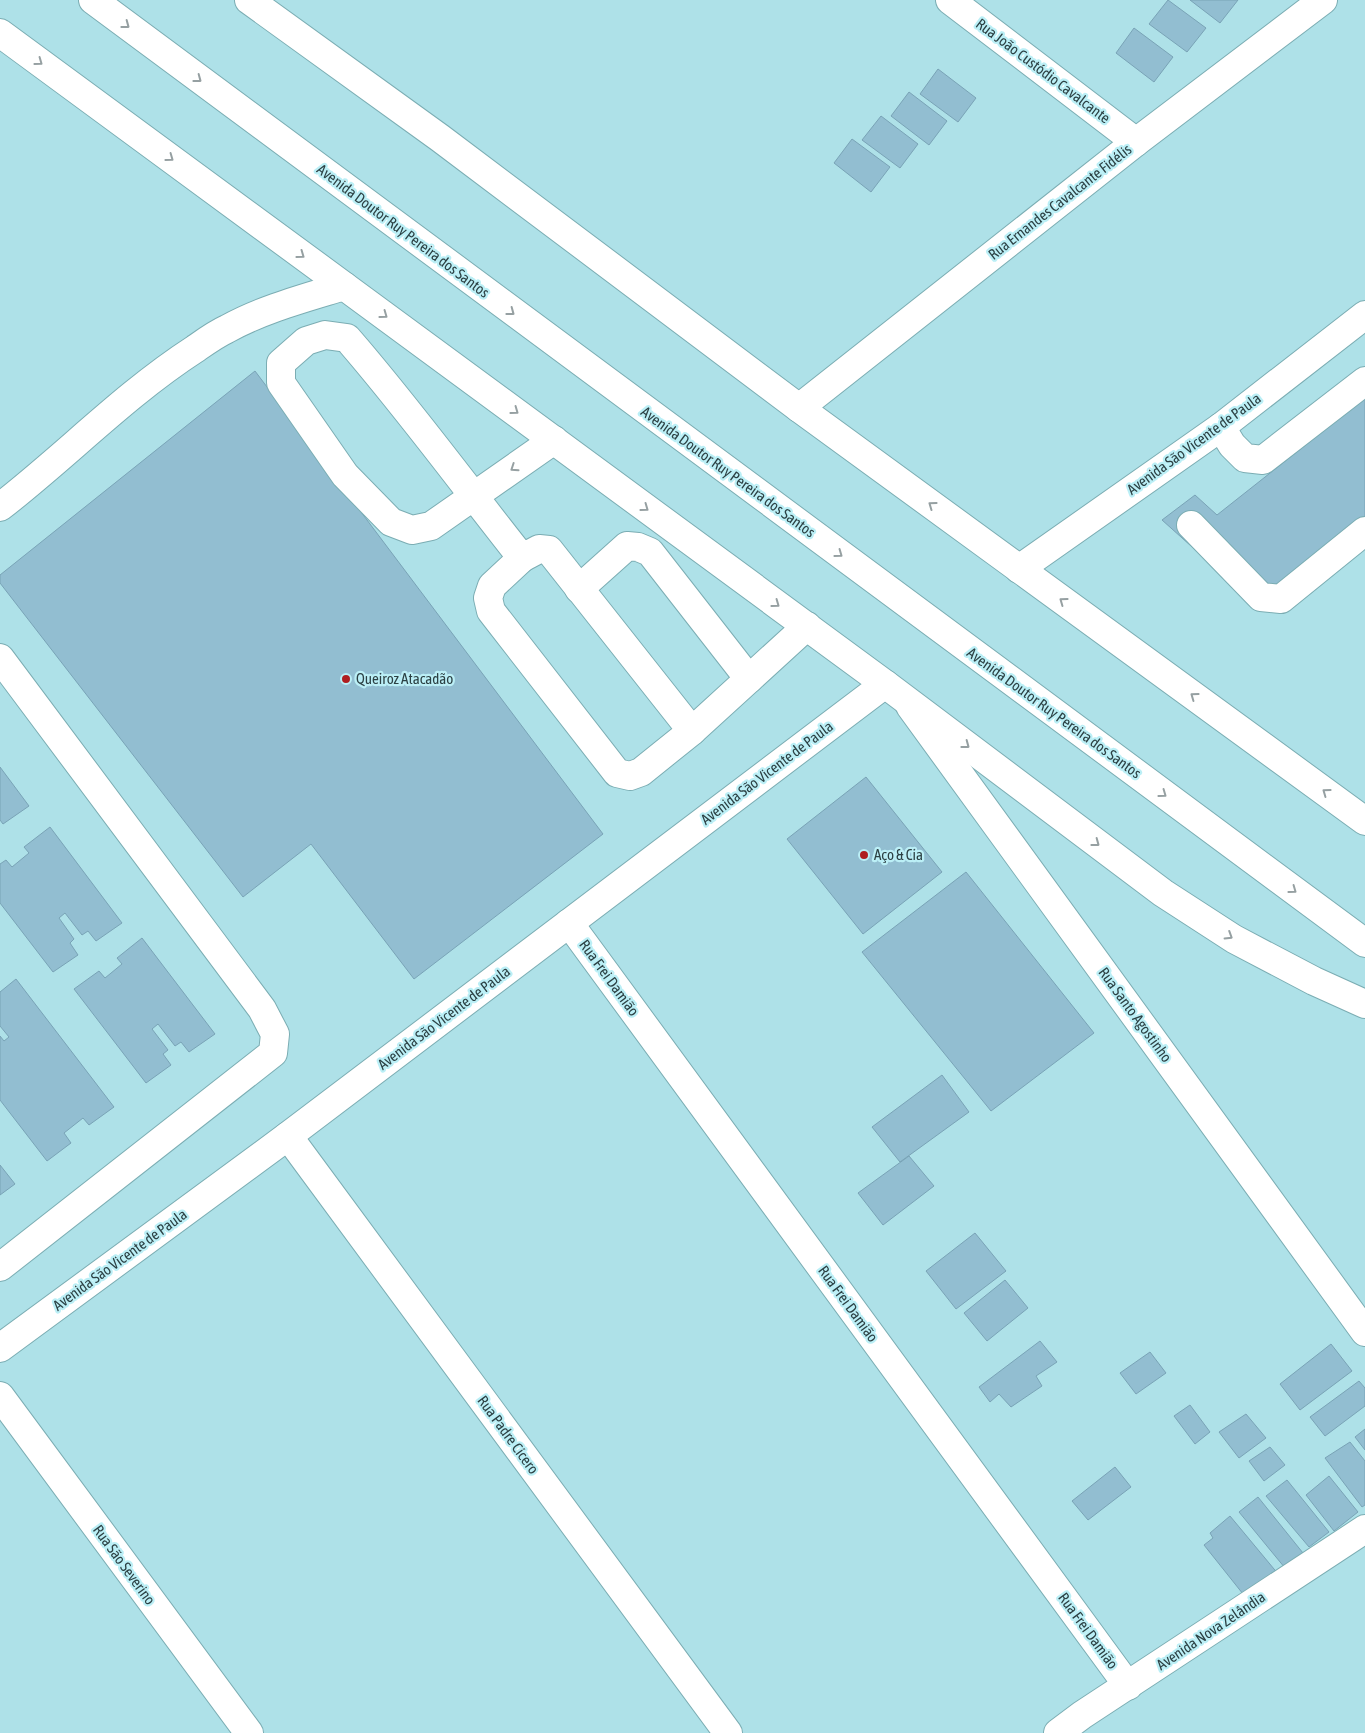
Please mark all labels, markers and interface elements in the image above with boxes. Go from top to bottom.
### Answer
street label: Rua João Custódio Cavalcante [973,15,1114,127]
one-way arrow [120,19,130,28]
one-way arrow [33,56,43,65]
one-way arrow [192,73,202,82]
street label: Rua Ernandes Cavalcante Fidélis [985,140,1135,263]
one-way arrow [164,152,174,161]
street label: Avenida Doutor Ruy Pereira dos Santos [314,160,493,301]
one-way arrow [295,249,304,257]
one-way arrow [505,306,515,315]
one-way arrow [378,309,388,318]
street label: Avenida São Vicente de Paula [1124,389,1264,498]
street label: Avenida Doutor Ruy Pereira dos Santos [638,403,819,540]
one-way arrow [509,405,518,415]
one-way arrow [510,462,520,471]
one-way arrow [640,501,649,511]
one-way arrow [928,502,937,511]
one-way arrow [833,548,843,557]
one-way arrow [770,598,780,607]
one-way arrow [1059,598,1069,607]
street label: Avenida Doutor Ruy Pereira dos Santos [964,644,1145,781]
place label: Queiroz Atacadão [356,670,453,687]
marker: Queiroz Atacadão [340,673,352,685]
one-way arrow [1191,694,1200,702]
street label: Avenida São Vicente de Paula [697,717,836,828]
one-way arrow [960,739,970,748]
one-way arrow [1157,788,1166,796]
one-way arrow [1322,789,1331,798]
one-way arrow [1090,837,1099,845]
place label: Aço & Cia [874,846,923,863]
marker: Aço & Cia [858,849,870,861]
one-way arrow [1287,885,1296,893]
one-way arrow [1224,929,1233,939]
street label: Rua Frei Damião [576,936,643,1019]
street label: Avenida São Vicente de Paula [374,962,513,1073]
street label: Rua Santo Agostinho [1095,964,1175,1065]
street label: Avenida São Vicente de Paula [50,1205,190,1314]
street label: Rua Frei Damião [815,1262,882,1345]
street label: Rua Padre Cícero [474,1392,542,1477]
street label: Rua São Severino [90,1522,159,1608]
street label: Avenida Nova Zelândia [1153,1588,1268,1673]
street label: Rua Frei Damião [1055,1589,1122,1672]

